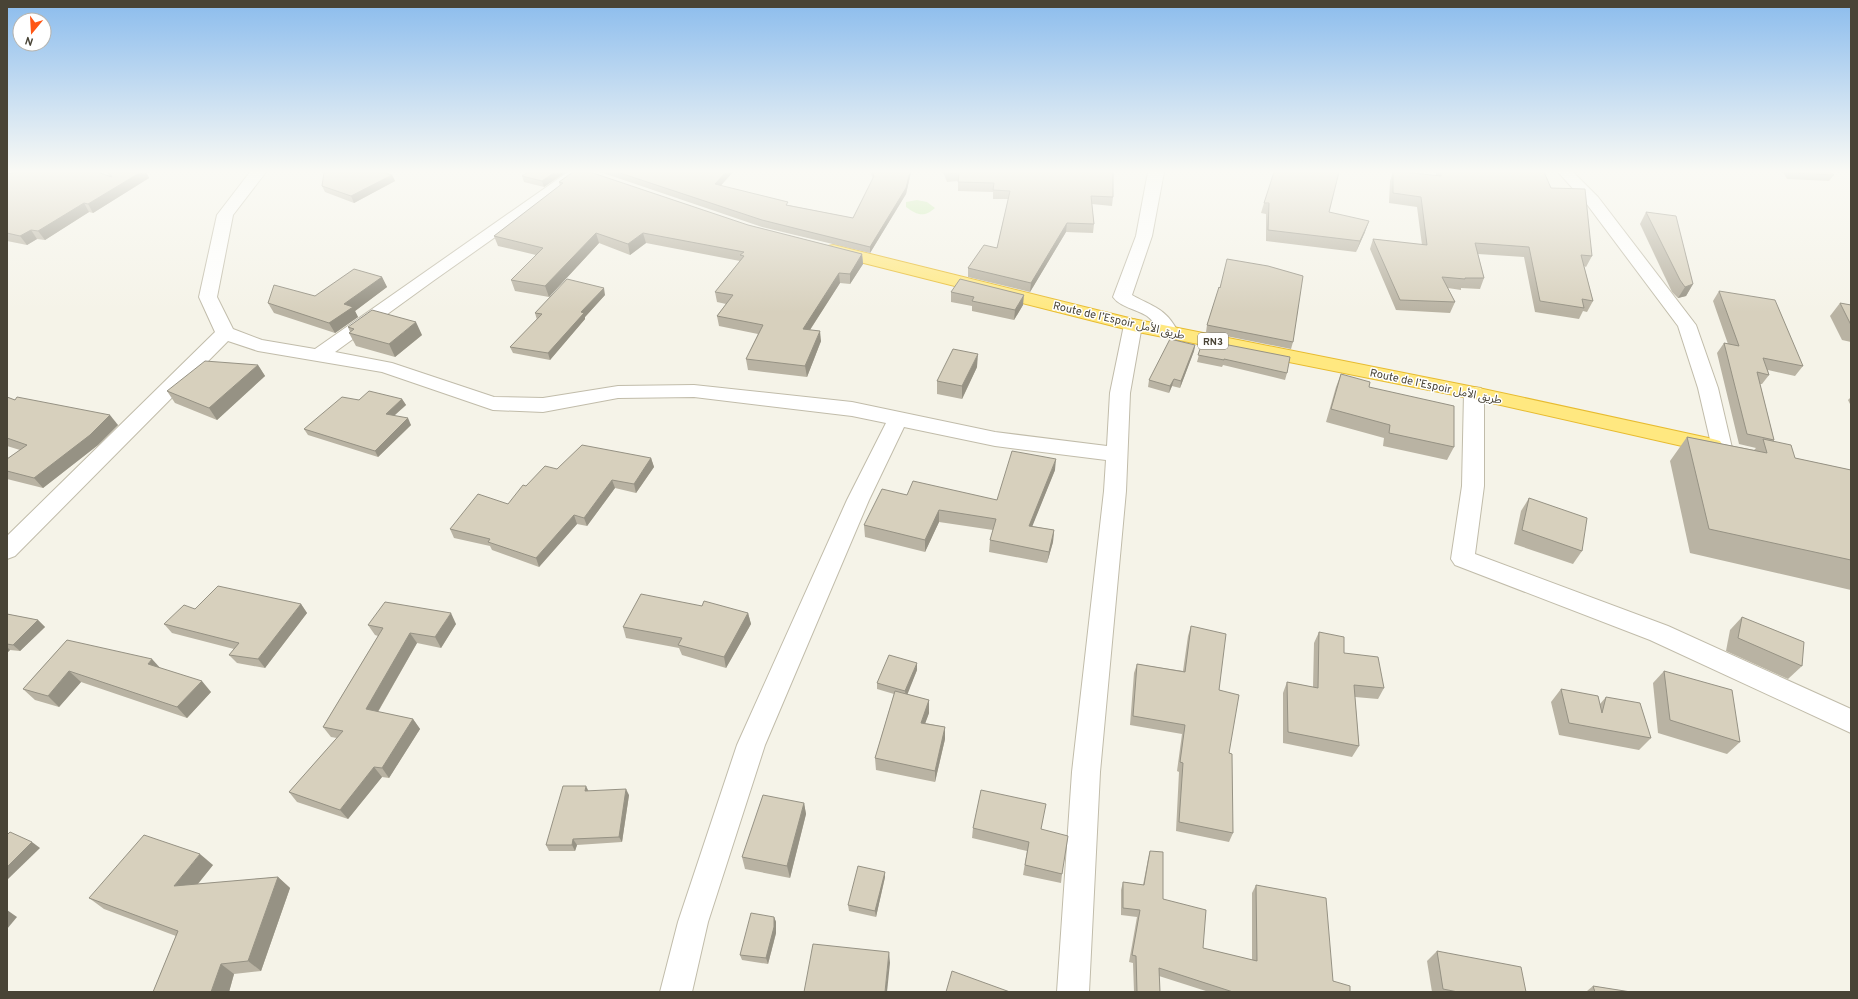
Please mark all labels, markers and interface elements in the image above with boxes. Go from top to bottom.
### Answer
north arrow [12,12,52,52]
text: N [23,33,35,48]
street label: Route de l’Espoir طريق الأمل [1052,299,1186,343]
road number: RN3 [1198,333,1228,349]
street label: Route de l’Espoir طريق الأمل [1368,366,1503,408]

